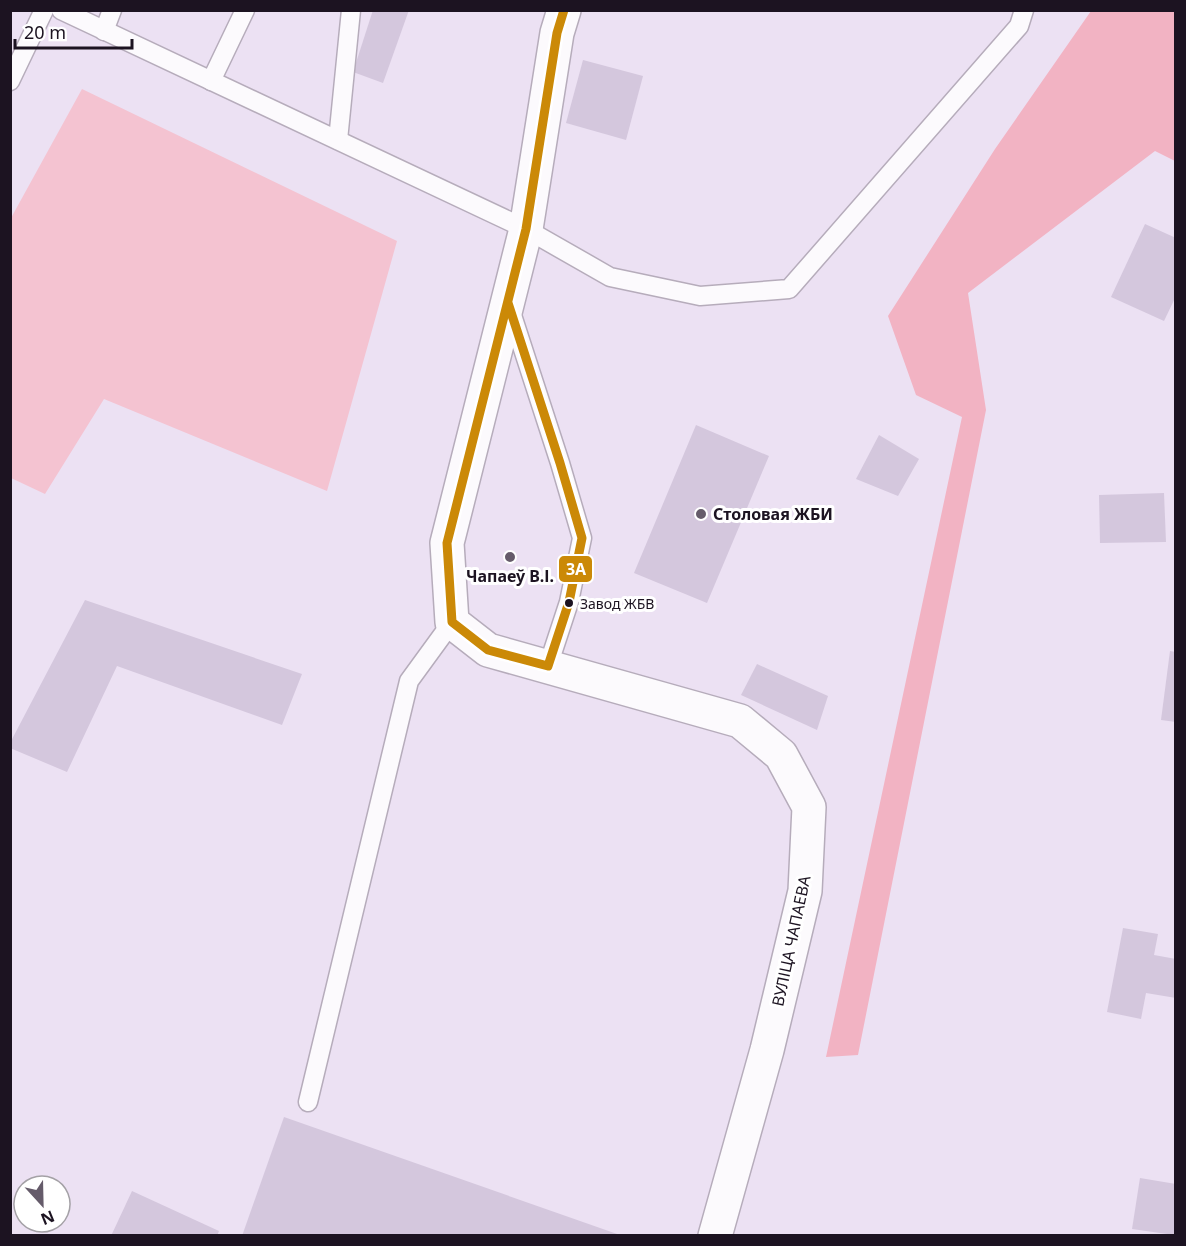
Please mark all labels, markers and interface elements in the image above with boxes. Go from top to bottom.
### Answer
scale bar [15,12,132,50]
text: 20 m [24,20,66,44]
place label: Столовая ЖБИ [713,503,833,525]
marker: Столовая ЖБИ [694,507,708,521]
marker: Чапаеў В.І. [503,550,517,564]
line badge: 3А [558,555,593,583]
text: 3А [566,558,587,580]
place label: Чапаеў В.І. [466,565,554,587]
place label: Завод ЖБВ [580,594,654,613]
marker: Завод ЖБВ [563,597,575,609]
street label: ВУЛІЦА ЧАПАЕВА [766,873,816,1008]
north arrow [12,1174,72,1234]
text: N [37,1205,58,1231]

